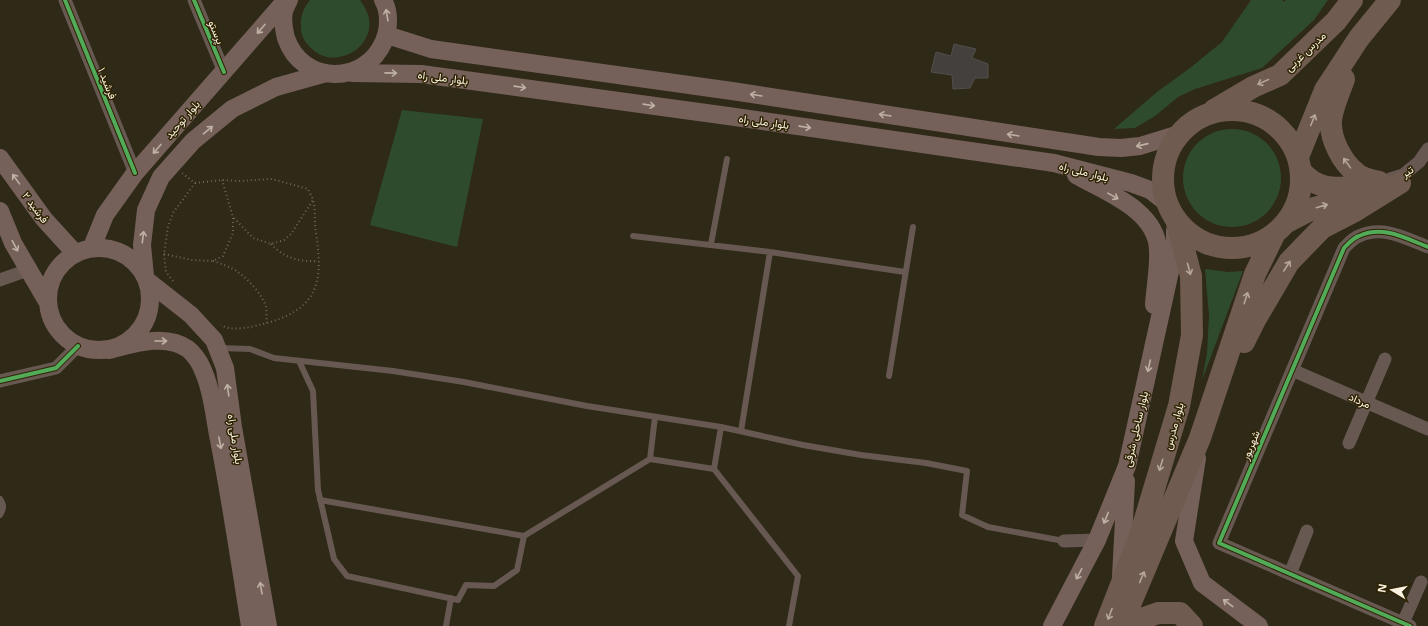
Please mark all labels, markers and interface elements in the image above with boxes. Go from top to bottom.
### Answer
one-way arrow [383,9,391,22]
street label: پرستو [204,18,229,47]
one-way arrow [256,24,265,35]
street label: مدرس غربی [1281,28,1329,74]
street label: فرشید ۱ [95,65,121,101]
street label: بلوار ملی راه [417,66,469,88]
one-way arrow [384,69,397,77]
one-way arrow [1257,79,1269,87]
one-way arrow [513,83,526,91]
one-way arrow [750,91,763,99]
street label: بلوار توحید [161,97,203,141]
one-way arrow [642,101,655,109]
street label: بلوار ملی راه [738,110,790,132]
one-way arrow [879,111,892,119]
one-way arrow [1309,115,1317,127]
one-way arrow [798,123,811,131]
one-way arrow [202,125,213,134]
one-way arrow [1007,131,1020,139]
one-way arrow [1136,141,1149,149]
one-way arrow [152,143,161,154]
one-way arrow [1343,157,1351,168]
street label: بلوار ملی راه [1058,158,1110,184]
street label: تیر [1397,161,1417,181]
one-way arrow [11,174,20,185]
street label: فرشید ۲ [19,188,53,226]
one-way arrow [1106,193,1118,200]
one-way arrow [1315,202,1328,209]
one-way arrow [139,231,147,244]
one-way arrow [12,240,20,252]
one-way arrow [1283,261,1291,272]
one-way arrow [1186,262,1193,275]
one-way arrow [1243,293,1251,305]
one-way arrow [154,337,167,345]
one-way arrow [1144,359,1152,372]
one-way arrow [224,384,232,397]
street label: مرداد [1347,389,1373,411]
street label: بلوار ساحلی شرقی [1119,390,1151,468]
street label: بلوار مدرس [1159,401,1187,451]
street label: بلوار ملی راه [225,413,247,465]
street label: شهریور [1237,427,1263,463]
one-way arrow [216,436,224,449]
one-way arrow [1157,459,1164,472]
one-way arrow [1102,511,1109,523]
one-way arrow [1075,568,1082,580]
north arrow [1372,570,1412,610]
one-way arrow [1139,572,1146,584]
one-way arrow [257,581,265,594]
text: N [1373,582,1390,594]
one-way arrow [1223,598,1234,607]
one-way arrow [1105,608,1113,620]

